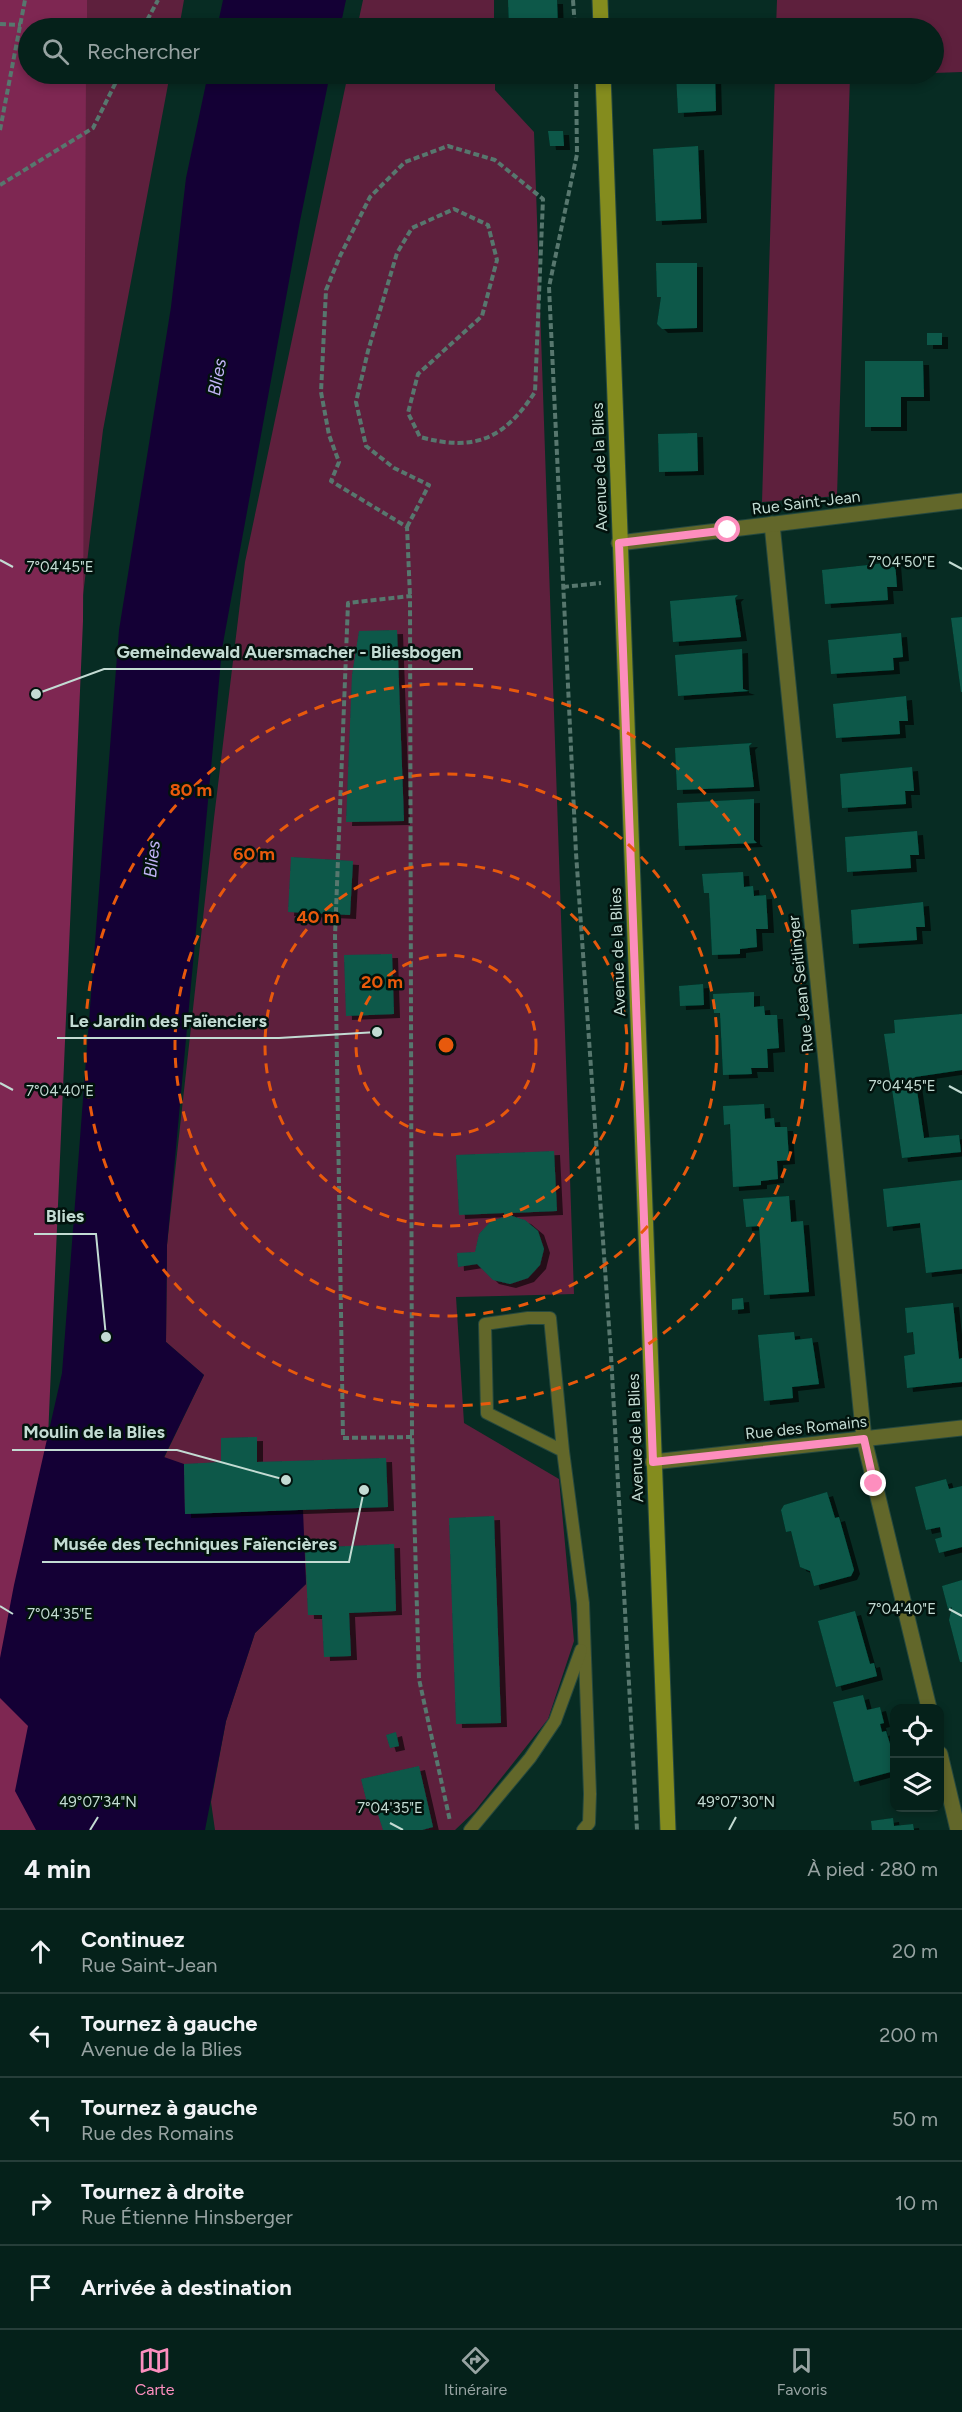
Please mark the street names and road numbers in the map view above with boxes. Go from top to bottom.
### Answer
street label: Avenue de la Blies [588,402,611,532]
street label: Rue Saint-Jean [751,486,861,519]
street label: Avenue de la Blies [606,887,629,1017]
street label: Rue Jean Seitlinger [784,914,817,1053]
street label: Avenue de la Blies [624,1373,647,1503]
street label: Rue des Romains [744,1412,868,1443]

